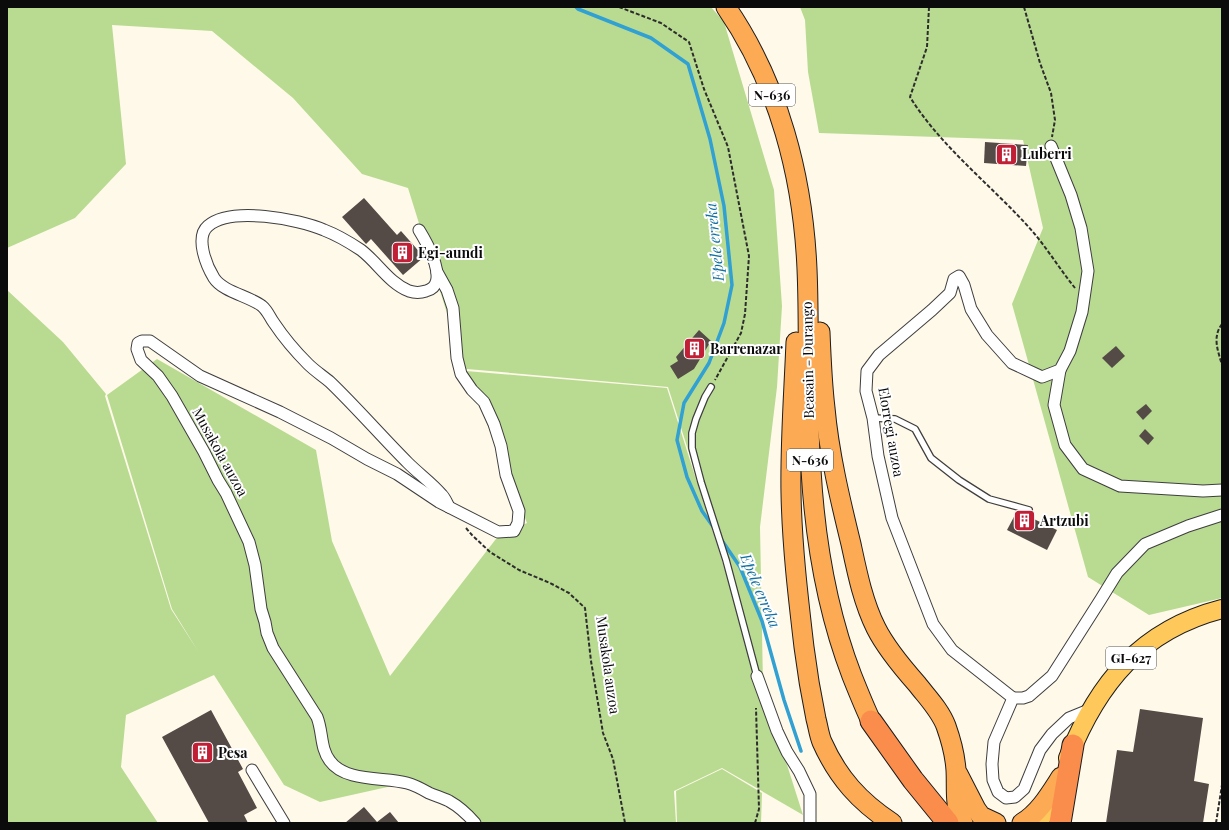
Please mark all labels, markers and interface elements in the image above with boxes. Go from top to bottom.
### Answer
road number: N-636 [749,84,795,106]
building icon: Luberri [993,141,1019,167]
place label: Luberri [1022,144,1072,163]
water label: Epele erreka [700,202,728,283]
building icon: Egi-aundi [389,240,415,266]
place label: Egi-aundi [418,243,483,262]
street label: Beasain - Durango [797,301,818,419]
building icon: Barrenazar [682,336,708,362]
place label: Barrenazar [710,339,783,358]
street label: Elorregi auzoa [874,386,909,478]
street label: Musakola auzoa [188,404,253,500]
road number: N-636 [787,449,833,471]
building icon: Artzubi [1011,508,1037,534]
place label: Artzubi [1039,511,1089,530]
water label: Epele erreka [736,549,786,631]
street label: Musakola auzoa [592,615,625,715]
road number: GI-627 [1106,647,1156,669]
building icon: Pesa [190,740,216,766]
place label: Pesa [218,743,248,762]

